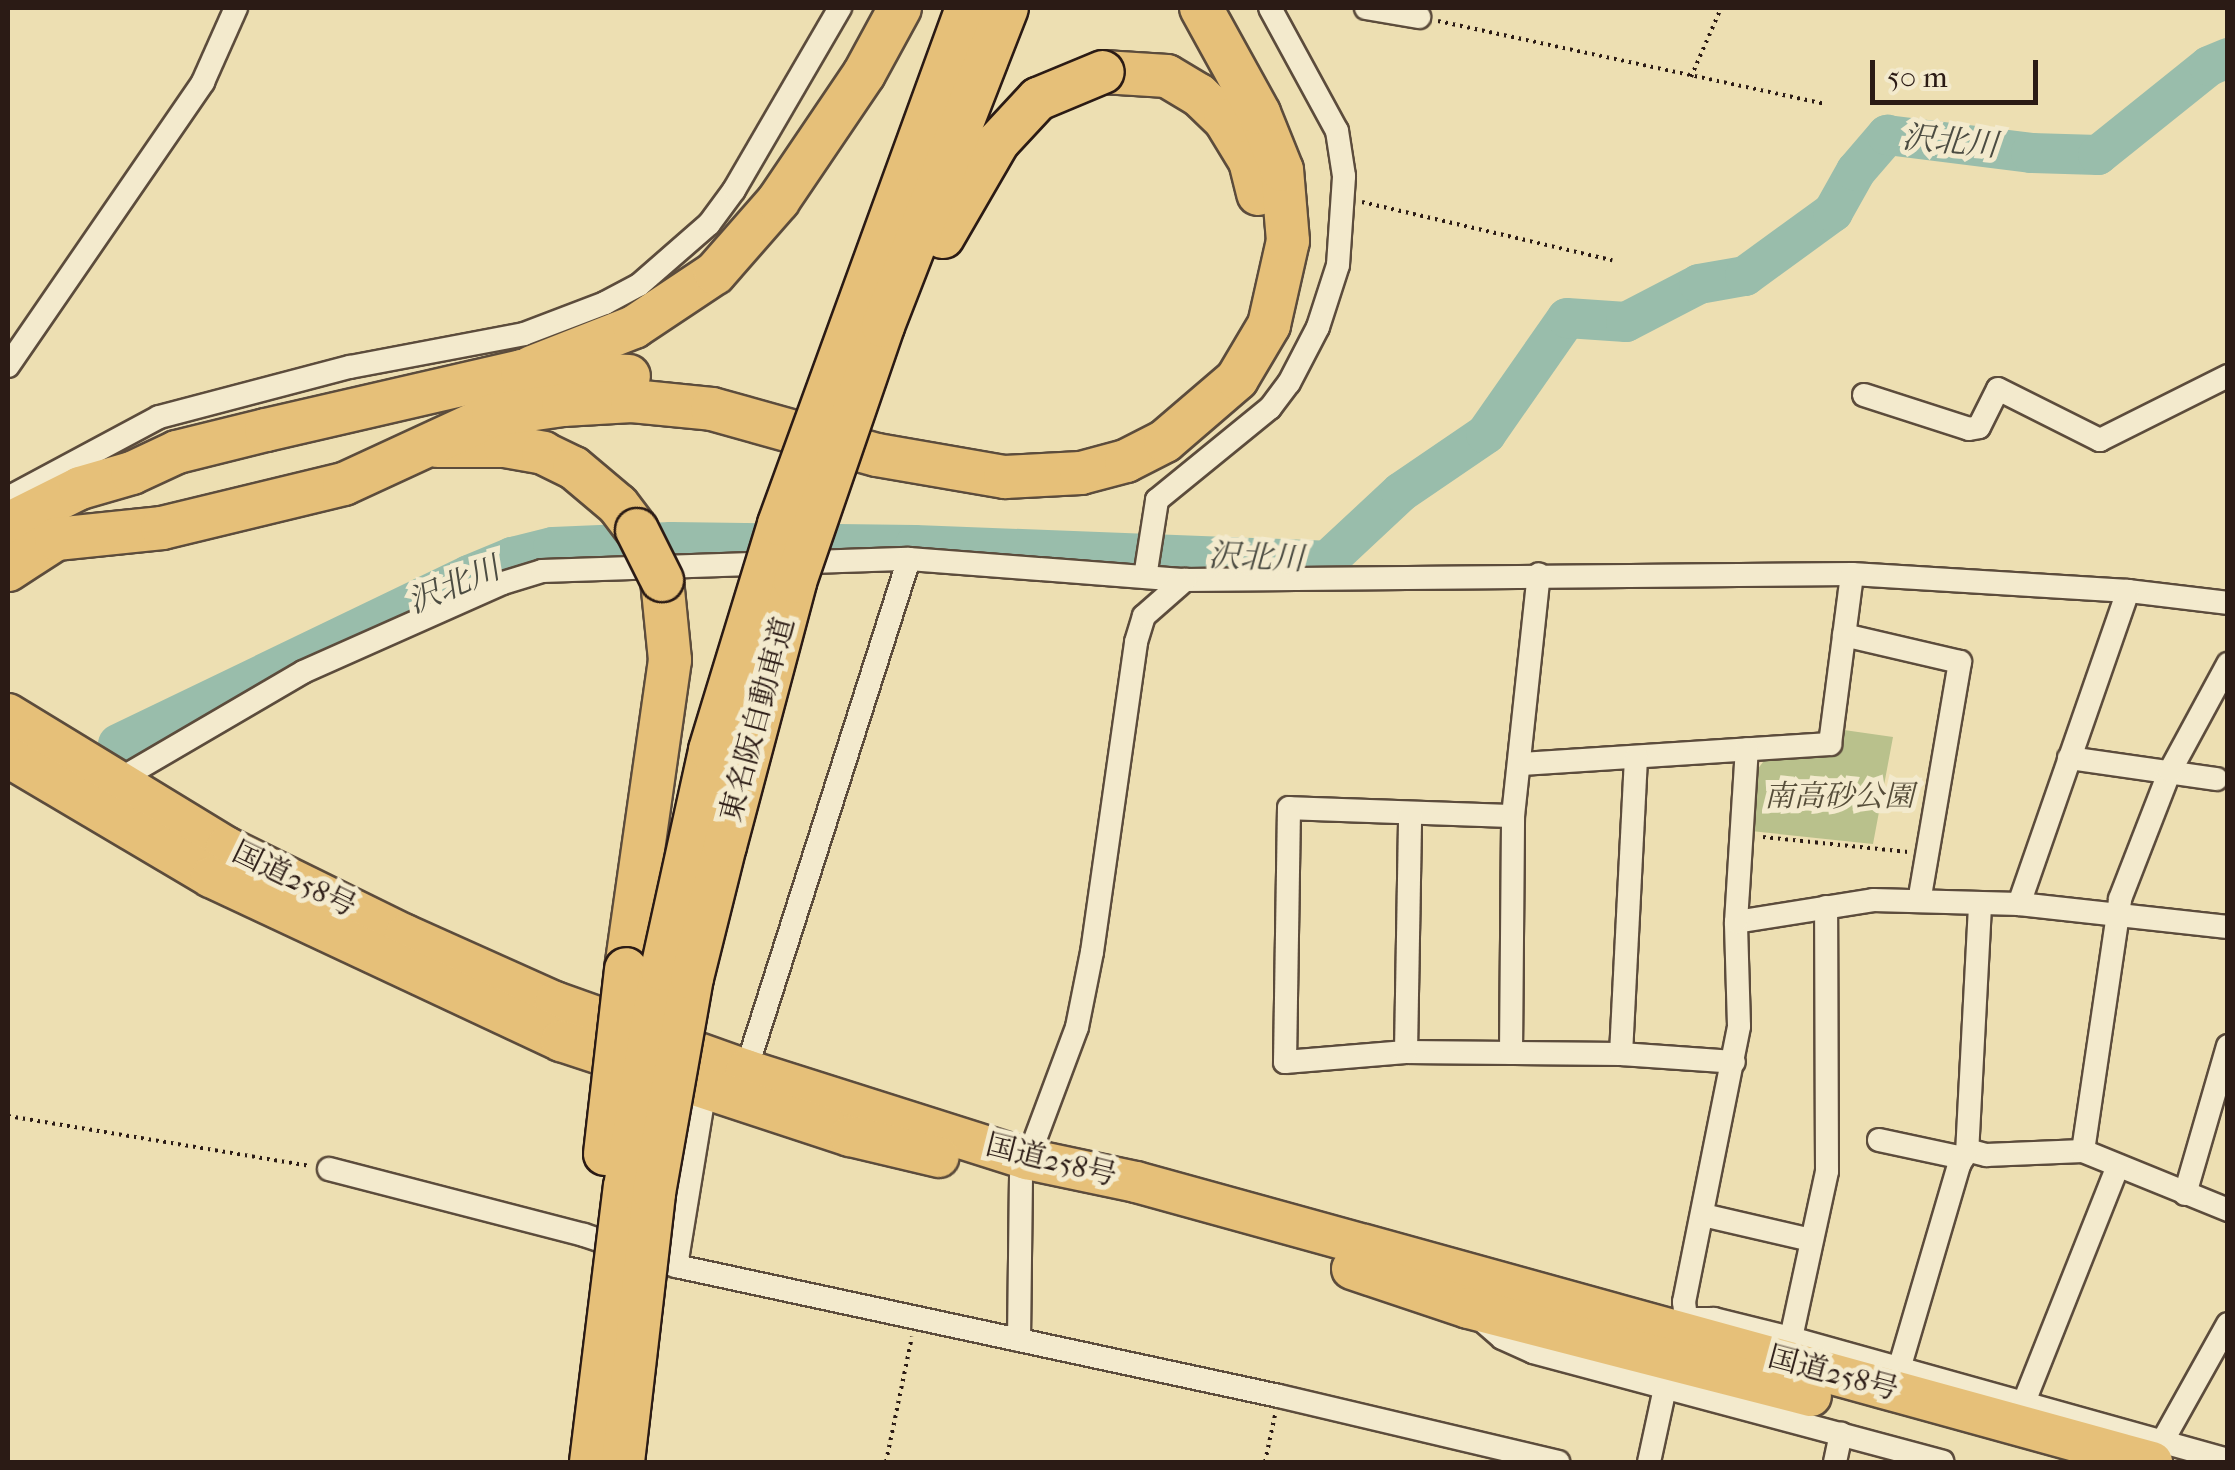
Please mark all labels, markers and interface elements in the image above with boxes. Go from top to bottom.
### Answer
scale bar [1875,40,2042,102]
text: 50 m [1887,60,1948,95]
water label: 沢北川 [1901,119,1999,165]
water label: 沢北川 [1207,537,1305,579]
water label: 沢北川 [402,550,506,622]
street label: 東名阪自動車道 [713,614,803,826]
park label: 南高砂公園 [1764,779,1914,815]
street label: 国道258号 [226,835,362,925]
street label: 国道258号 [982,1127,1120,1195]
street label: 国道258号 [1764,1339,1902,1409]

